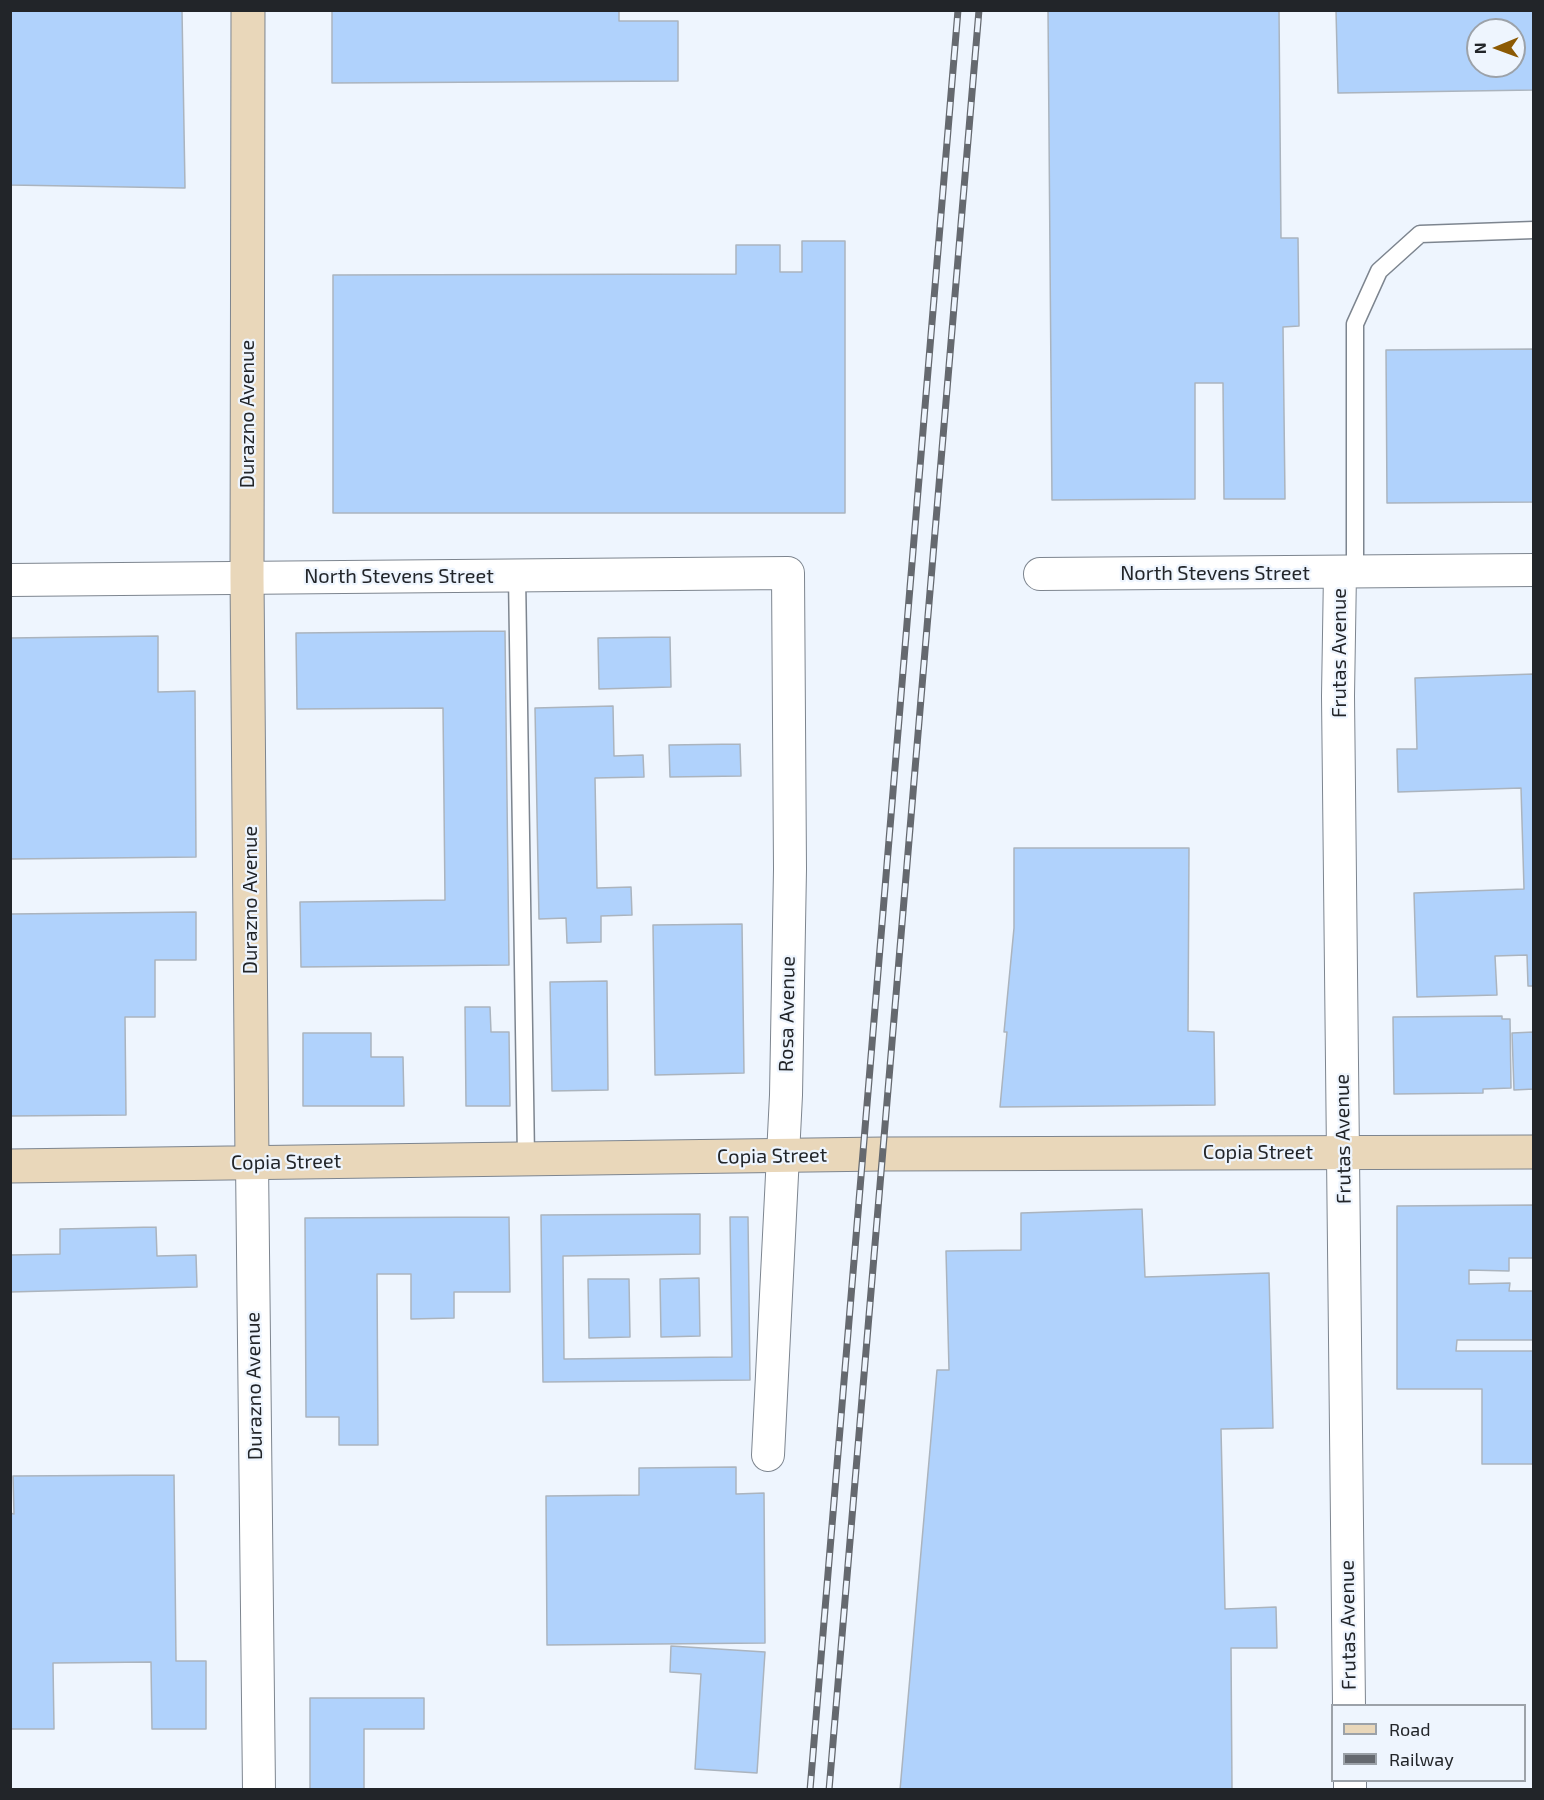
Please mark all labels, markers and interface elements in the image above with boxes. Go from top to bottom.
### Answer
north arrow [1466,18,1526,78]
text: N [1470,42,1489,54]
street label: Durazno Avenue [235,340,259,488]
street label: North Stevens Street [1120,561,1310,585]
street label: North Stevens Street [304,564,494,588]
street label: Frutas Avenue [1327,588,1351,718]
street label: Durazno Avenue [238,826,262,974]
street label: Rosa Avenue [774,956,800,1072]
street label: Frutas Avenue [1330,1074,1356,1204]
street label: Copia Street [1203,1140,1313,1164]
street label: Copia Street [717,1143,827,1169]
street label: Copia Street [231,1149,341,1175]
street label: Durazno Avenue [241,1312,267,1460]
street label: Frutas Avenue [1335,1560,1361,1690]
legend [1331,1704,1526,1782]
text: Road [1389,1718,1430,1740]
text: Railway [1389,1748,1454,1770]

